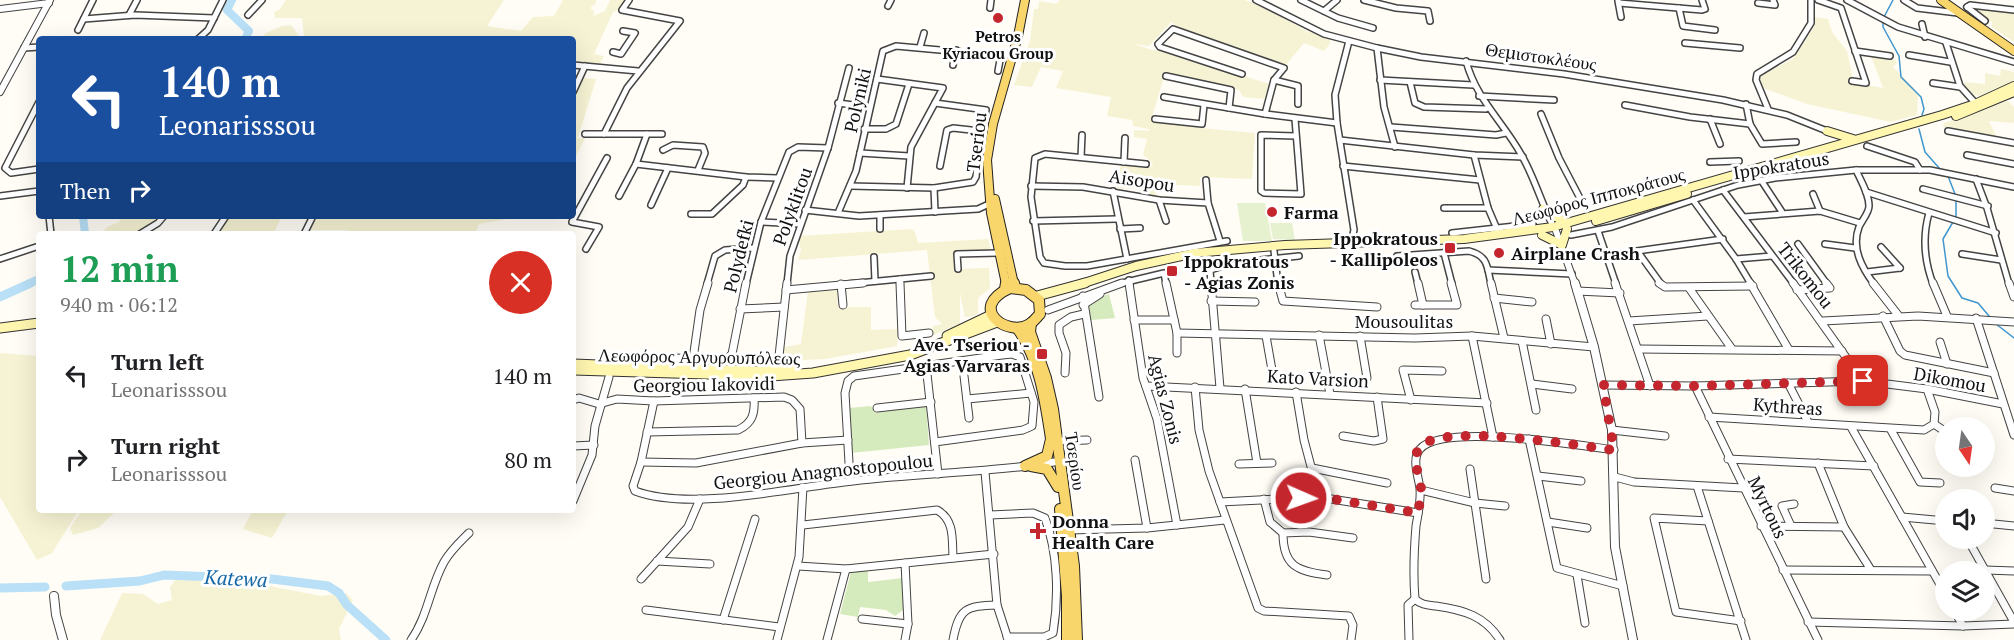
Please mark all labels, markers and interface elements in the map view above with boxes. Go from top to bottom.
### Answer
marker: Petros Kyriacou Group [991,11,1005,25]
place label: Petros Kyriacou Group [942,26,1054,63]
street label: Θεμιστοκλέους [1484,36,1598,76]
text: 140 m [159,53,280,109]
icon: left [60,60,138,138]
street label: Polyniki [838,65,876,135]
text: Leonarisssou [159,107,316,143]
street label: Tseriou [960,111,992,173]
street label: Ippokratous [1731,146,1831,184]
street label: Λεωφόρος Ιπποκράτους [1509,161,1687,231]
street label: Polyklitou [767,163,817,249]
street label: Aisopou [1108,163,1176,197]
icon: right [123,174,156,207]
text: Then [60,176,111,205]
place label: Farma [1284,200,1339,224]
marker: Farma [1265,205,1279,219]
street label: Polydefki [717,217,759,295]
place label: Ippokratous - Kallipoleos [1329,226,1438,271]
street label: Trikomou [1773,237,1839,313]
marker: Ippokratous - Kallipoleos [1443,241,1457,255]
place label: Airplane Crash [1511,241,1641,265]
text: 12 min [60,245,179,292]
marker: Airplane Crash [1492,246,1506,260]
place label: Ippokratous - Agias Zonis [1184,249,1294,294]
button: close [489,251,552,314]
marker: Ippokratous - Agias Zonis [1165,264,1179,278]
text: 940 m · 06:12 [60,291,178,318]
street label: Mousoulitas [1355,309,1453,333]
place label: Ave. Tseriou - Agias Varvaras [903,332,1030,377]
street label: Λεωφόρος Αργυρουπόλεως [598,342,800,370]
text: Turn left [111,347,204,376]
marker: Ave. Tseriou - Agias Varvaras [1035,347,1049,361]
street label: Agias Zonis [1143,351,1189,447]
pin [1837,355,1888,406]
icon: left [60,359,93,392]
text: 140 m [492,361,552,390]
street label: Dikomou [1912,361,1988,397]
street label: Kato Varsion [1266,363,1370,393]
icon: arrive [1846,364,1879,397]
street label: Georgiou Iakovidi [633,371,775,397]
text: Leonarisssou [111,376,227,403]
street label: Kythreas [1752,392,1824,420]
north arrow [1935,417,1995,477]
map controls [1935,417,1995,621]
street label: Τσερίου [1060,430,1092,492]
text: Turn right [111,431,220,460]
icon: right [60,443,93,476]
text: 80 m [504,445,552,474]
street label: Georgiou Anagnostopoulou [712,448,934,494]
text: Leonarisssou [111,460,227,487]
position arrow [1269,466,1333,530]
street label: Myrtous [1743,472,1793,542]
button: sound [1935,489,1995,549]
place label: Donna Health Care [1052,509,1155,554]
marker: Donna Health Care [1029,522,1047,540]
button: layers [1935,561,1995,621]
water label: Katewa [203,563,268,593]

